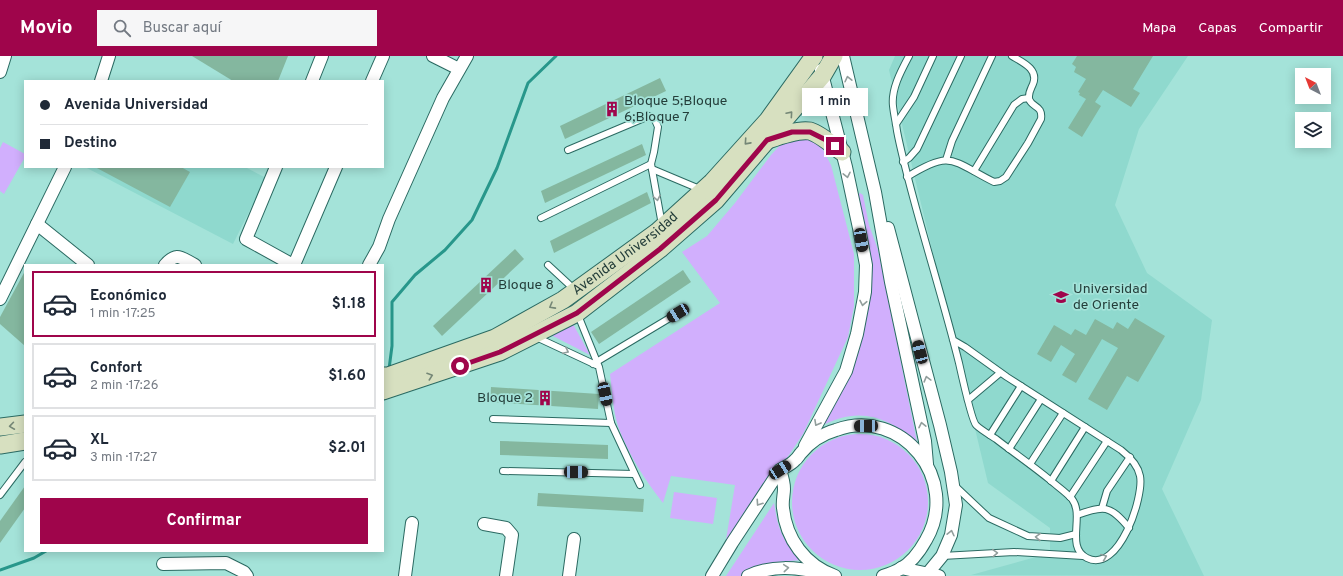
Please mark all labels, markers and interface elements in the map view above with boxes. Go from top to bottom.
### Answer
search box [97,10,377,46]
text: Movio [20,16,73,40]
icon: search [111,17,133,39]
text: Buscar aquí [143,19,221,38]
text: Mapa [1142,20,1176,37]
text: Capas [1198,20,1237,37]
text: Compartir [1259,20,1323,37]
north arrow [1295,68,1331,104]
map controls [1295,68,1331,148]
one-way arrow [845,76,853,82]
callout: 1 min [802,88,868,116]
place label: Bloque 5;Bloque 6;Bloque 7 [624,93,727,126]
text: 1 min [819,94,851,110]
text: Avenida Universidad [64,96,208,115]
building icon: Bloque 5;Bloque 6;Bloque 7 [603,100,621,118]
one-way arrow [785,112,792,119]
button: layers [1295,112,1331,148]
text: Destino [64,134,117,153]
route end [826,137,844,155]
one-way arrow [745,138,752,145]
one-way arrow [843,172,851,178]
one-way arrow [653,195,661,201]
street label: Avenida Universidad [569,208,682,299]
car [853,227,869,253]
building icon: Bloque 8 [477,276,495,294]
place label: Bloque 8 [498,277,554,294]
place label: Universidad de Oriente [1073,281,1148,314]
icon: car [42,286,78,322]
text: Económico [90,287,167,306]
school or university icon: Universidad de Oriente [1052,288,1070,306]
text: $1.18 [332,295,366,314]
one-way arrow [859,300,868,306]
one-way arrow [549,302,556,309]
car [665,302,691,324]
text: 1 min · 17:25 [90,306,156,322]
car [911,339,929,365]
one-way arrow [562,346,569,354]
route start [451,357,469,375]
icon: car [42,358,78,394]
text: Confort [90,359,142,378]
text: $1.60 [328,367,366,386]
one-way arrow [427,372,434,380]
one-way arrow [924,375,932,382]
text: 2 min · 17:26 [90,378,158,394]
car [597,381,613,407]
building icon: Bloque 2 [536,389,554,407]
place label: Bloque 2 [477,390,533,407]
one-way arrow [815,419,822,426]
car [854,420,878,432]
one-way arrow [9,421,16,430]
one-way arrow [918,422,926,428]
icon: car [42,430,78,466]
text: XL [90,431,108,450]
text: $2.01 [328,439,366,458]
text: 3 min · 17:27 [90,450,157,466]
car [767,458,793,482]
car [564,466,588,478]
button: Confirmar [40,498,368,544]
one-way arrow [756,499,764,506]
one-way arrow [946,530,955,537]
one-way arrow [1035,532,1041,541]
one-way arrow [992,548,998,557]
one-way arrow [1101,553,1108,561]
one-way arrow [783,564,789,573]

